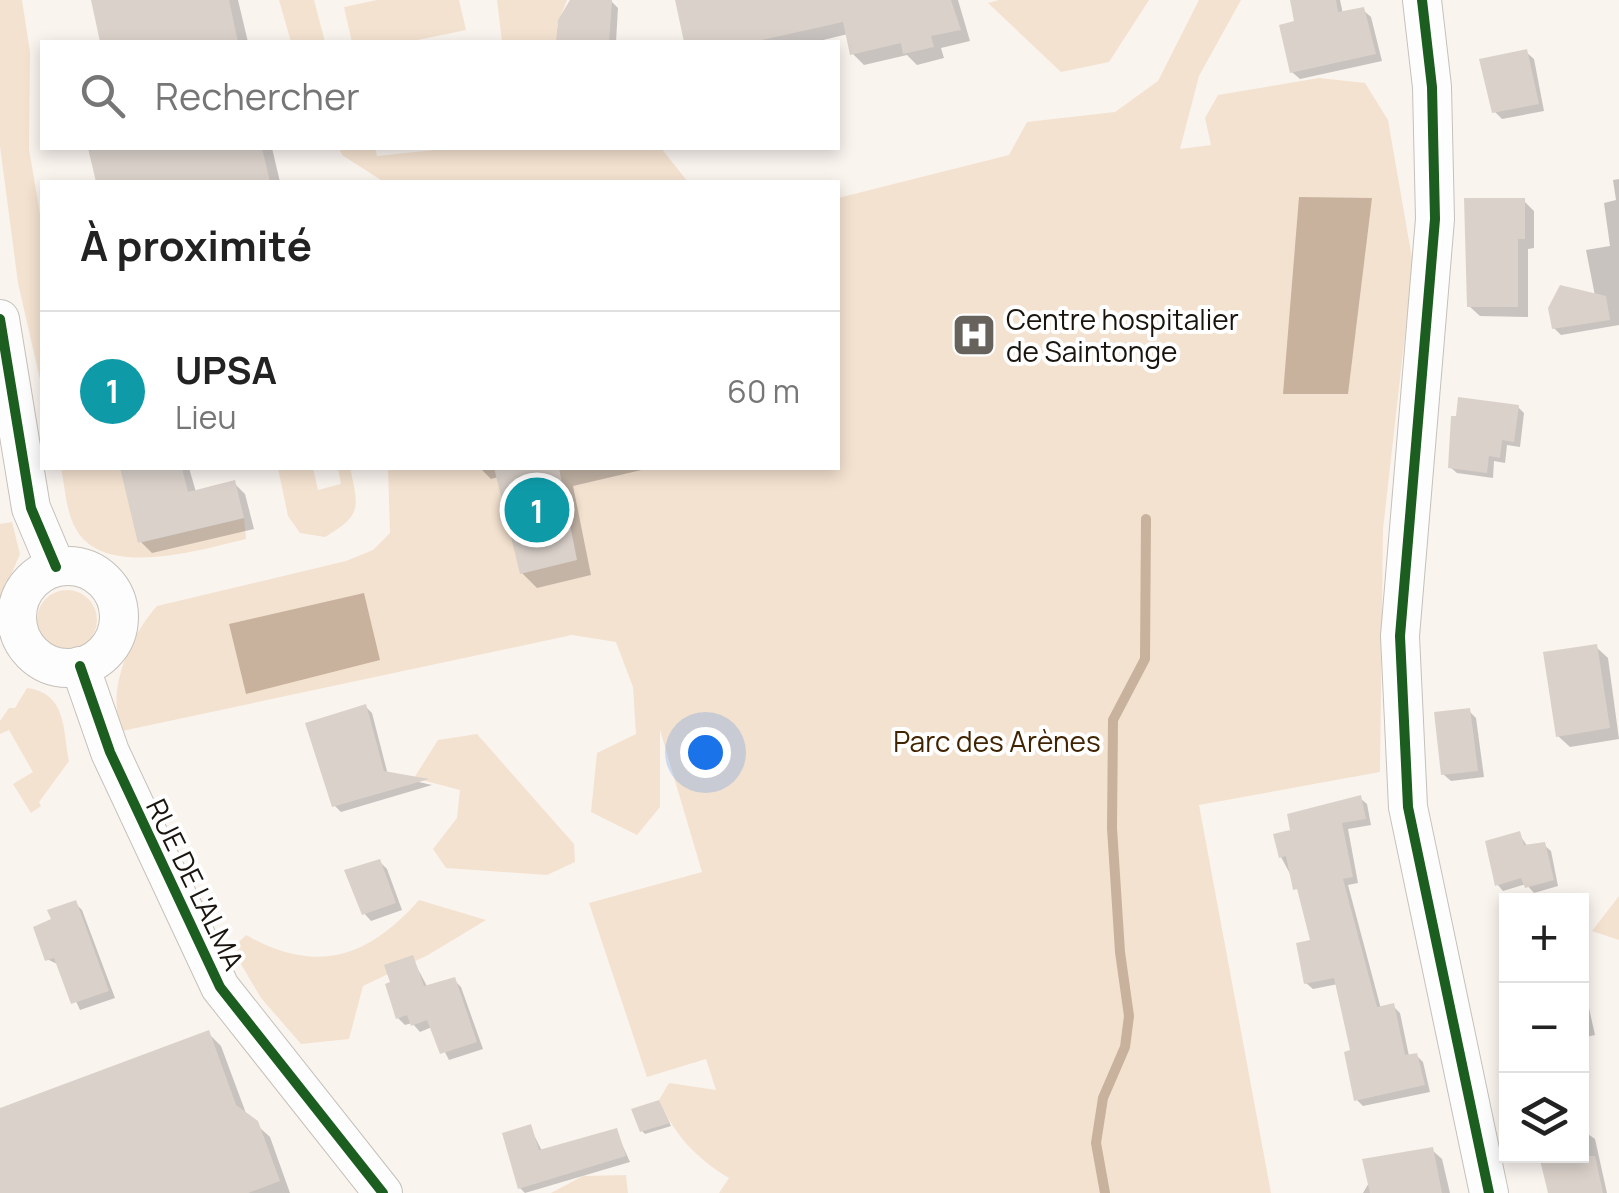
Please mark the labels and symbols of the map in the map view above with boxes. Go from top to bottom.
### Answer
place label: Centre hospitalier de Saintonge [1006,300,1239,370]
hospital icon: Centre hospitalier de Saintonge [951,312,997,358]
pin: 1 [504,472,570,548]
park label: Parc des Arènes [893,722,1101,760]
your location [680,727,731,778]
street label: RUE DE L'ALMA [138,792,254,976]

